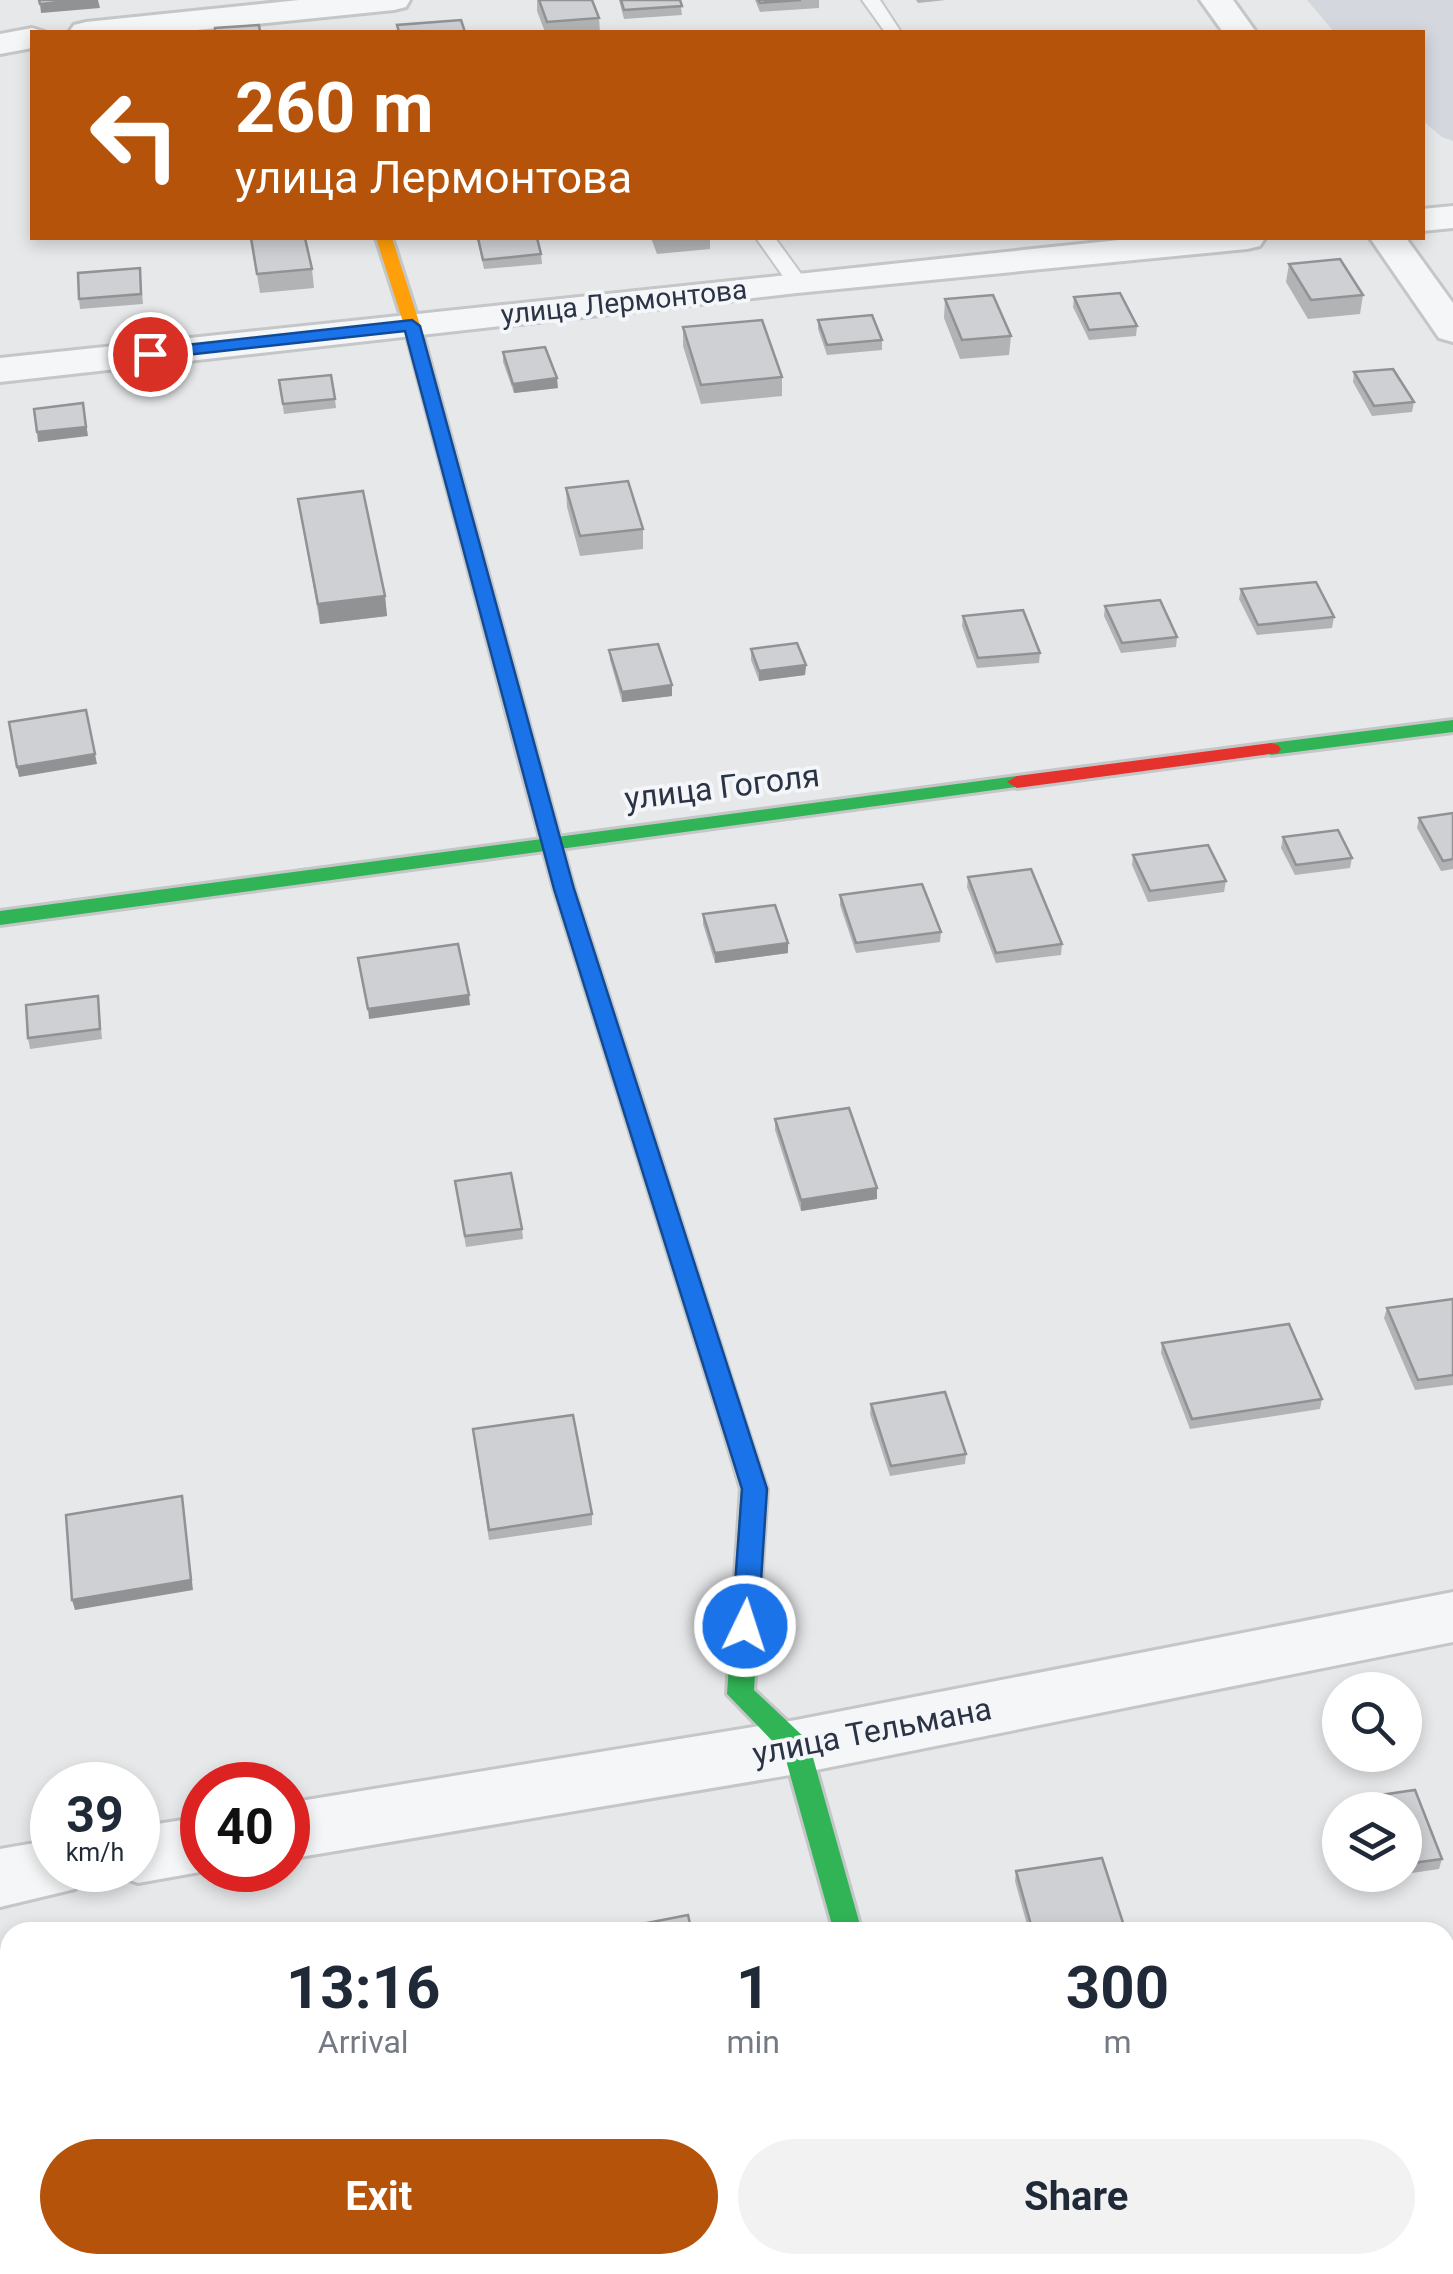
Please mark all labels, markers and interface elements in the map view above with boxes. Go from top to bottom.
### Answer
text: 260 m [235,67,434,149]
icon: left [70,70,200,200]
text: улица Лермонтова [235,151,632,204]
street label: улица Лермонтова [499,273,749,331]
pin [108,312,193,397]
icon: arrive [123,327,178,382]
street label: улица Гоголя [622,756,822,818]
position arrow [693,1574,797,1678]
map controls [1322,1672,1422,1892]
button: search [1322,1672,1422,1772]
street label: улица Тельмана [749,1689,995,1773]
speed limit sign: 40 [180,1762,310,1892]
text: 39 [66,1786,124,1844]
button: layers [1322,1792,1422,1892]
text: km/h [66,1838,124,1867]
text: 13:16 [286,1952,441,2023]
text: 1 [736,1952,770,2023]
text: 300 [1066,1952,1169,2023]
text: Arrival [318,2023,409,2061]
text: min [726,2023,780,2061]
text: m [1103,2023,1131,2061]
button: Exit [40,2139,718,2254]
button: Share [738,2139,1415,2254]

